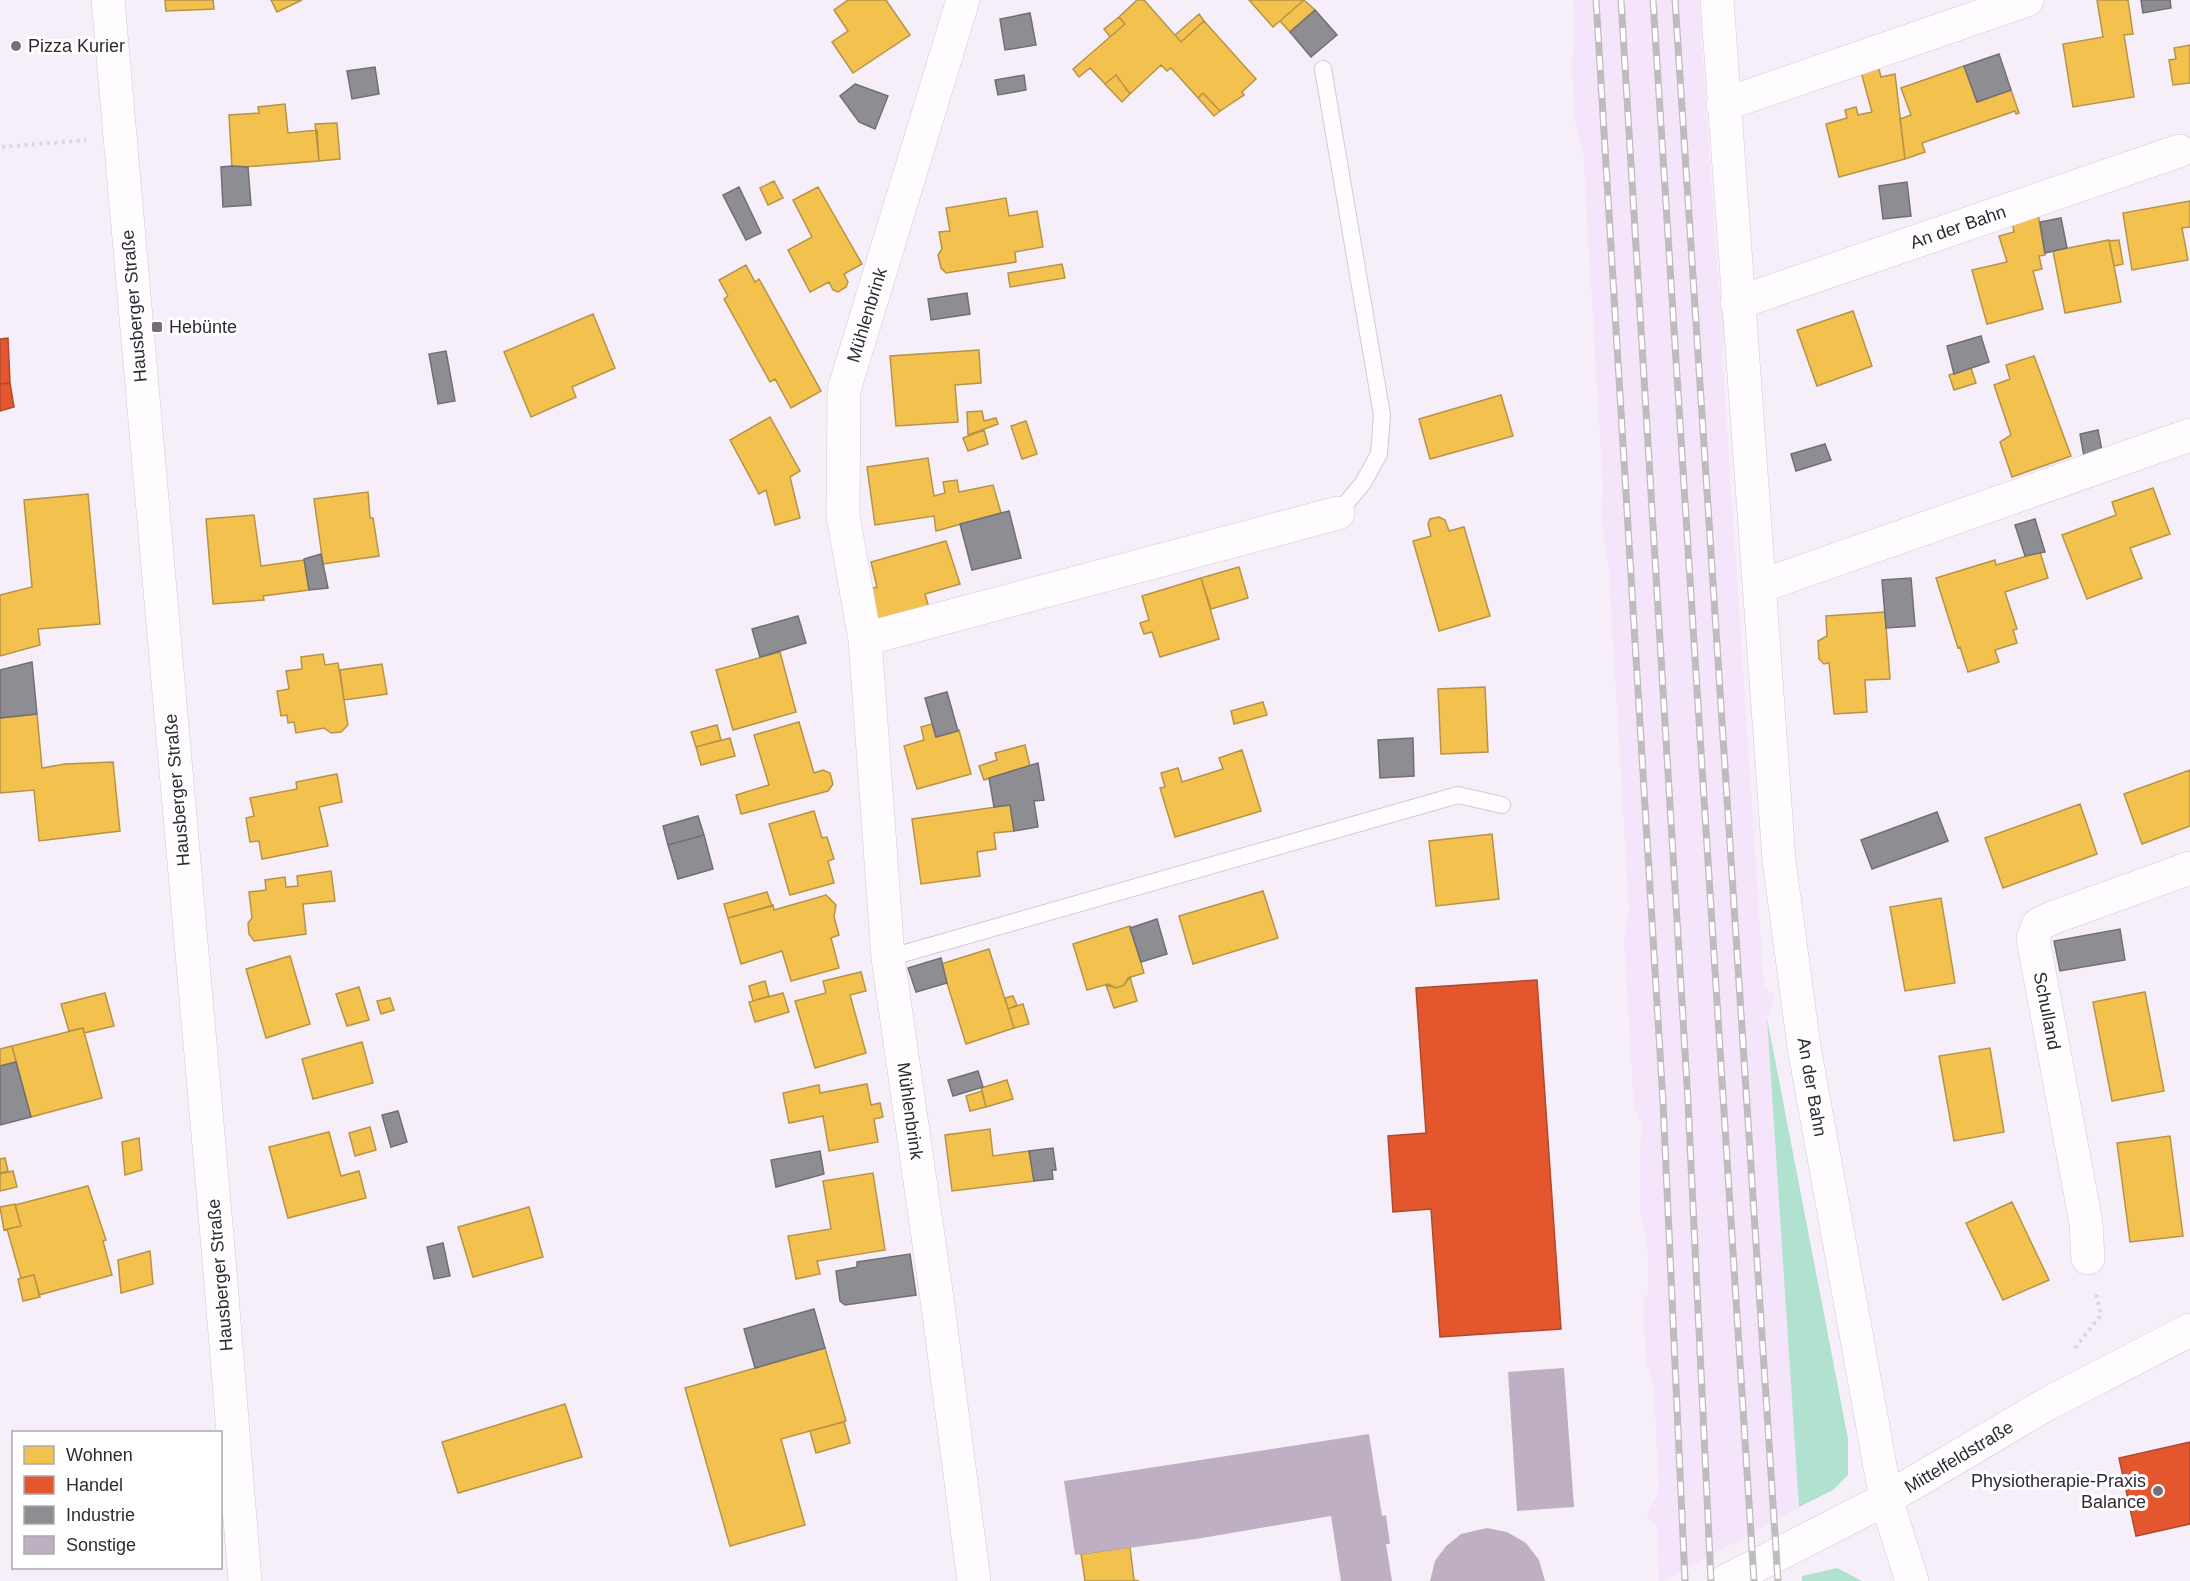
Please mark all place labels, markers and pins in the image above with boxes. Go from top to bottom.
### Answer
place label: Pizza Kurier [28,36,125,56]
marker: Pizza Kurier [9,39,23,53]
place label: Hebünte [169,317,237,337]
marker: Hebünte [150,320,164,334]
place label: Physiotherapie-Praxis Balance [1971,1471,2146,1512]
marker: Physiotherapie-Praxis Balance [2151,1484,2165,1498]

